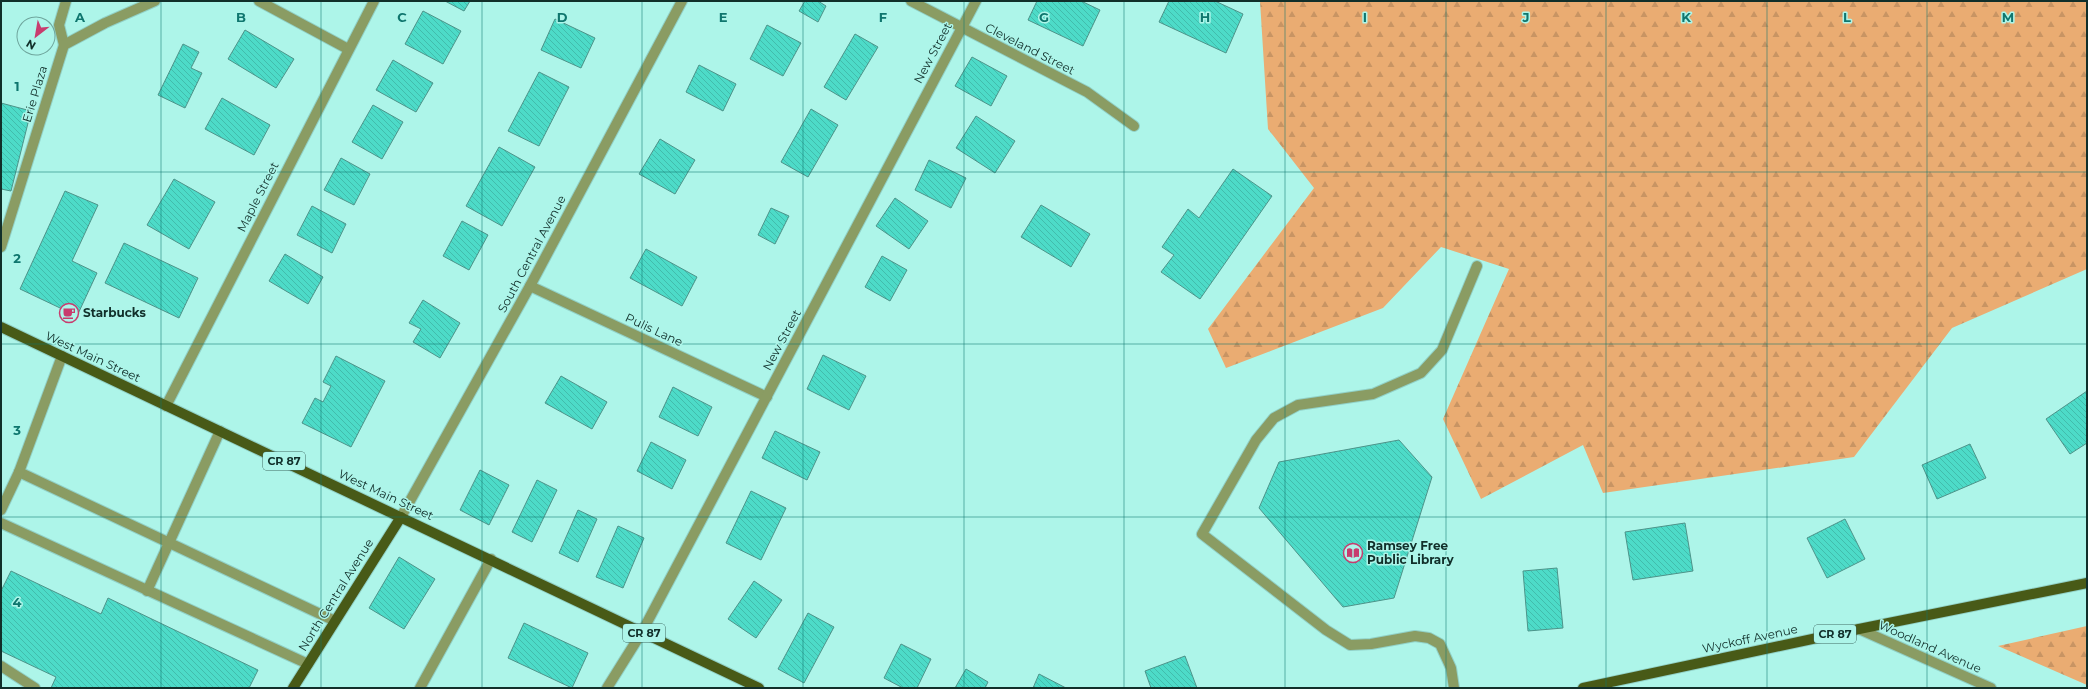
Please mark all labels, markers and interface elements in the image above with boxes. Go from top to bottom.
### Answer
text: A [74,9,86,25]
text: B [236,9,246,25]
text: C [397,9,407,25]
text: D [557,9,568,25]
text: E [719,9,728,25]
text: F [879,9,887,25]
text: G [1039,9,1049,25]
text: H [1200,9,1210,25]
text: I [1363,9,1367,25]
text: J [1521,9,1530,25]
text: K [1681,9,1691,25]
text: L [1843,9,1851,25]
text: M [2002,9,2014,25]
north arrow [16,16,56,56]
street label: New Street [910,20,955,86]
street label: Cleveland Street [983,20,1078,78]
text: N [23,36,38,53]
street label: Erie Plaza [19,64,50,124]
text: 1 [14,78,20,94]
street label: Maple Street [233,159,282,234]
street label: South Central Avenue [494,193,569,315]
text: 2 [13,250,21,266]
cafe icon: Starbucks [58,302,80,324]
place label: Starbucks [83,305,146,320]
street label: New Street [759,307,804,373]
street label: Pulis Lane [623,310,685,349]
street label: West Main Street [43,328,143,385]
text: 3 [12,422,21,438]
road number: CR 87 [263,452,305,470]
street label: West Main Street [336,466,436,523]
street label: North Central Avenue [295,536,376,654]
place label: Ramsey Free Public Library [1367,538,1454,567]
library icon: Ramsey Free Public Library [1342,542,1364,564]
text: 4 [13,594,22,610]
street label: Woodland Avenue [1877,617,1984,676]
street label: Wyckoff Avenue [1701,621,1799,656]
road number: CR 87 [623,624,665,642]
road number: CR 87 [1814,625,1856,643]

